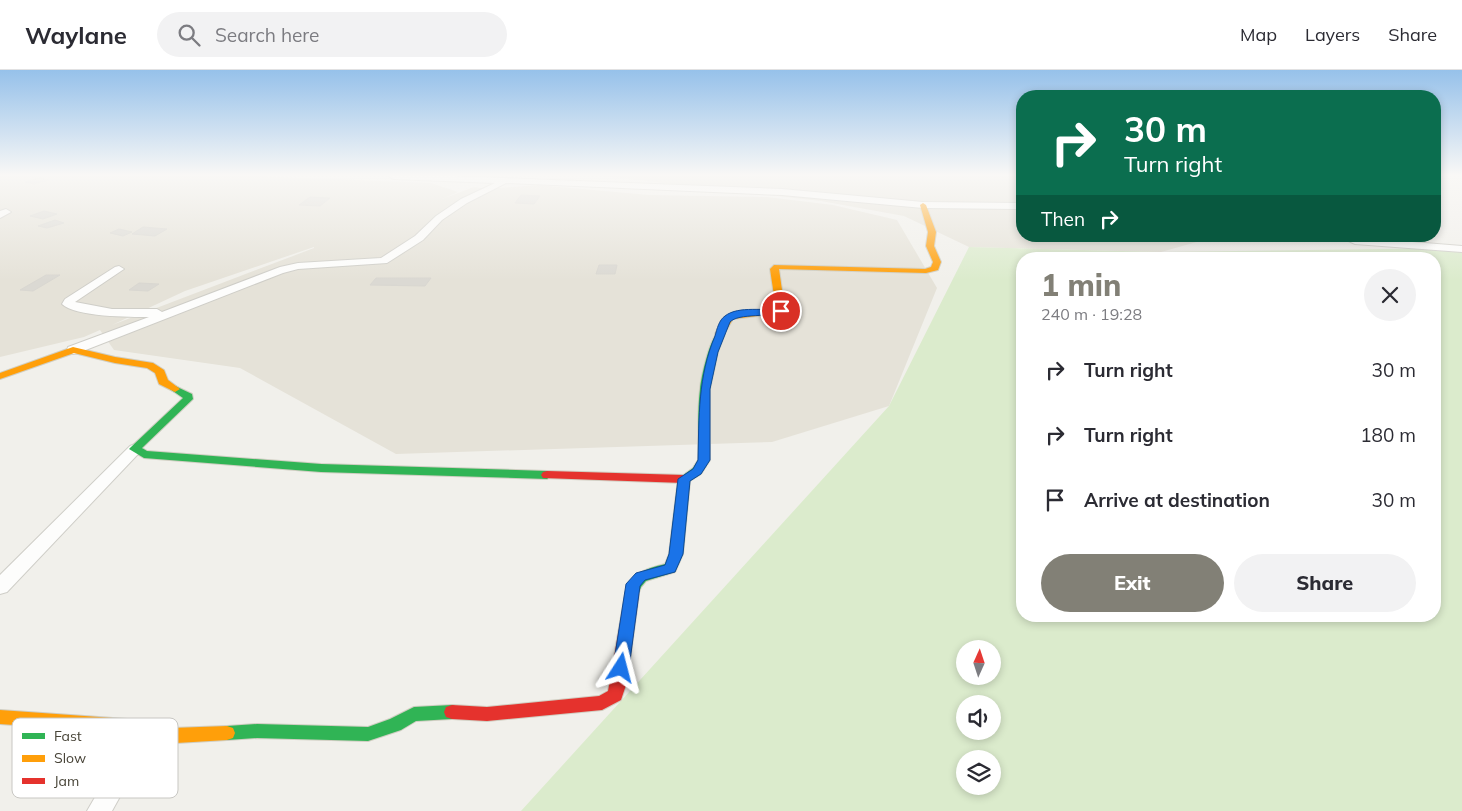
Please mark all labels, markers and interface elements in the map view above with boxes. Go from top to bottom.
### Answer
search box [157,12,507,57]
text: Waylane [25,20,127,50]
icon: search [175,21,203,49]
text: Search here [215,23,319,47]
text: Map [1240,23,1277,46]
text: Layers [1305,23,1360,46]
text: Share [1388,23,1437,46]
text: 30 m [1124,107,1207,151]
icon: right [1041,110,1106,175]
text: Turn right [1124,150,1222,178]
icon: right [1095,205,1123,233]
text: Then [1041,207,1085,231]
text: 1 min [1041,266,1121,304]
button: close [1364,269,1416,321]
pin [760,290,802,332]
icon: arrive [767,297,795,325]
text: 240 m · 19:28 [1041,304,1142,324]
icon: right [1041,356,1069,384]
text: Turn right [1084,358,1173,382]
text: 30 m [1372,358,1416,382]
icon: right [1041,421,1069,449]
text: Turn right [1084,423,1173,447]
text: 180 m [1360,423,1416,447]
icon: arrive [1041,486,1069,514]
text: Arrive at destination [1084,488,1270,512]
text: 30 m [1372,488,1416,512]
button: Exit [1041,554,1224,612]
button: Share [1234,554,1416,612]
north arrow [956,640,1001,685]
map controls [956,640,1001,795]
position arrow [594,641,646,693]
button: sound [956,695,1001,740]
legend [12,718,178,798]
text: Fast [54,727,82,745]
text: Slow [54,749,86,767]
button: layers [956,750,1001,795]
text: Jam [54,772,79,790]

